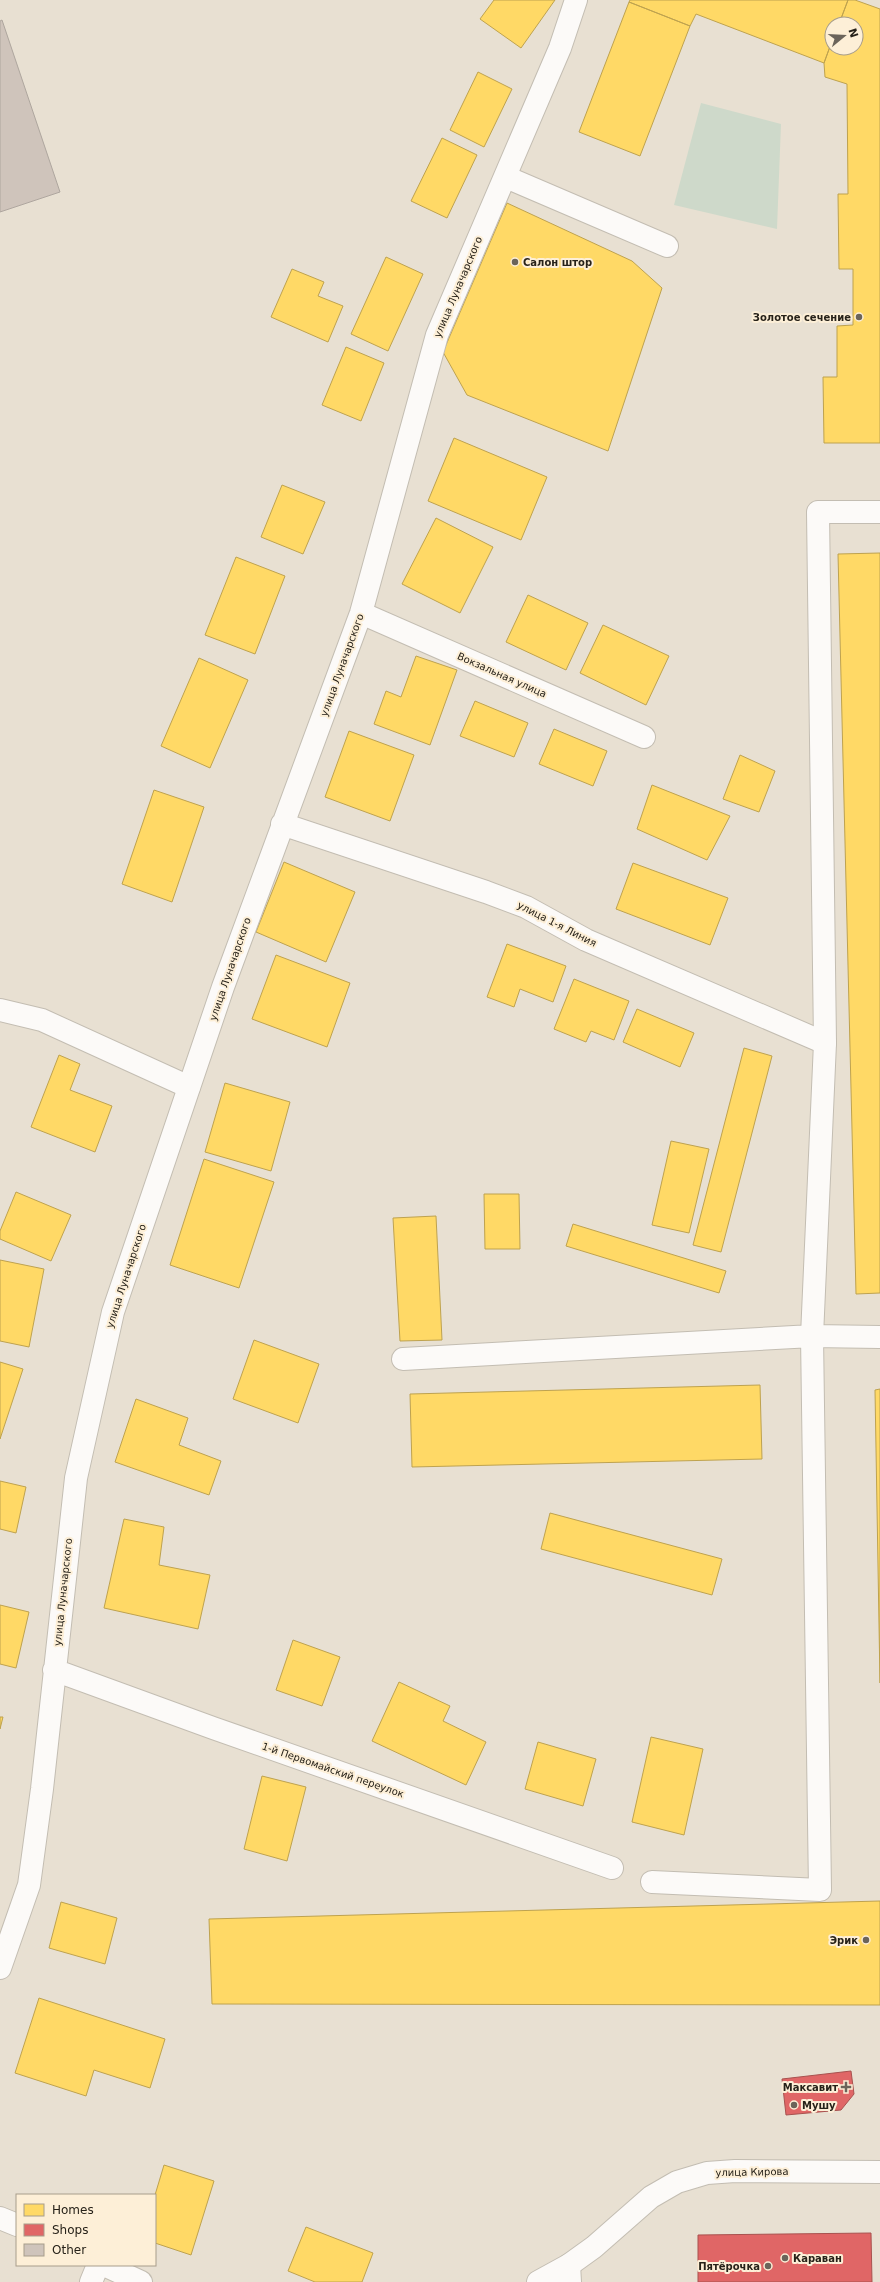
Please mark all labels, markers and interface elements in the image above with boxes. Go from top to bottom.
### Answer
north arrow [824,16,864,56]
text: N [845,27,861,39]
street label: улица Луначарского [432,235,484,339]
marker: Салон штор [510,257,520,267]
place label: Салон штор [523,257,592,268]
place label: Золотое сечение [753,312,851,323]
marker: Золотое сечение [854,312,864,322]
street label: улица Луначарского [318,612,366,718]
street label: Вокзальная улица [456,650,548,700]
street label: улица 1-я Линия [516,899,598,949]
street label: улица Луначарского [207,916,253,1022]
street label: улица Луначарского [104,1223,148,1329]
street label: улица Луначарского [52,1538,74,1646]
street label: 1-й Первомайский переулок [261,1741,405,1799]
place label: Эрик [830,1935,858,1946]
marker: Эрик [861,1935,871,1945]
place label: Максавит [783,2082,838,2093]
marker: Максавит [841,2082,851,2092]
marker: Мушу [789,2100,799,2110]
place label: Мушу [802,2100,836,2111]
street label: улица Кирова [715,2166,789,2178]
legend [16,2194,156,2266]
text: Homes [52,2203,94,2217]
text: Shops [52,2223,88,2237]
text: Other [52,2243,86,2257]
marker: Караван [780,2253,790,2263]
place label: Караван [793,2253,842,2264]
place label: Пятёрочка [698,2261,760,2272]
marker: Пятёрочка [763,2261,773,2271]

